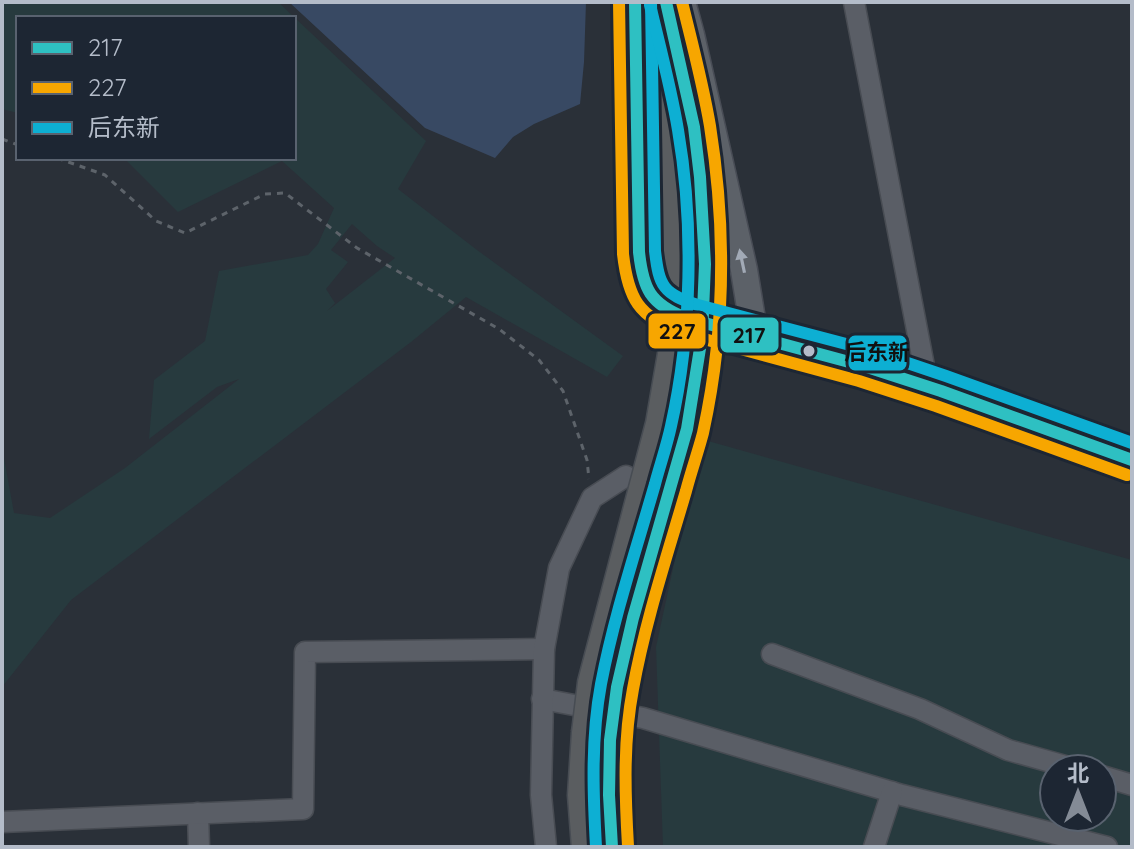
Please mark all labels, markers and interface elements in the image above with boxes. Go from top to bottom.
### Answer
legend [16,16,296,160]
text: 217 [88,32,123,62]
text: 227 [88,72,126,102]
text: 后东新 [88,112,160,142]
one-way arrow [735,248,748,273]
line badge: 227 [647,312,707,350]
line badge: 217 [719,316,780,354]
text: 227 [658,317,696,345]
text: 217 [732,321,766,349]
line badge: 后东新 [847,334,908,372]
text: 后东新 [844,338,910,366]
unlabelled marker [801,343,817,359]
north arrow [1038,753,1118,833]
text: 北 [1067,759,1089,787]

